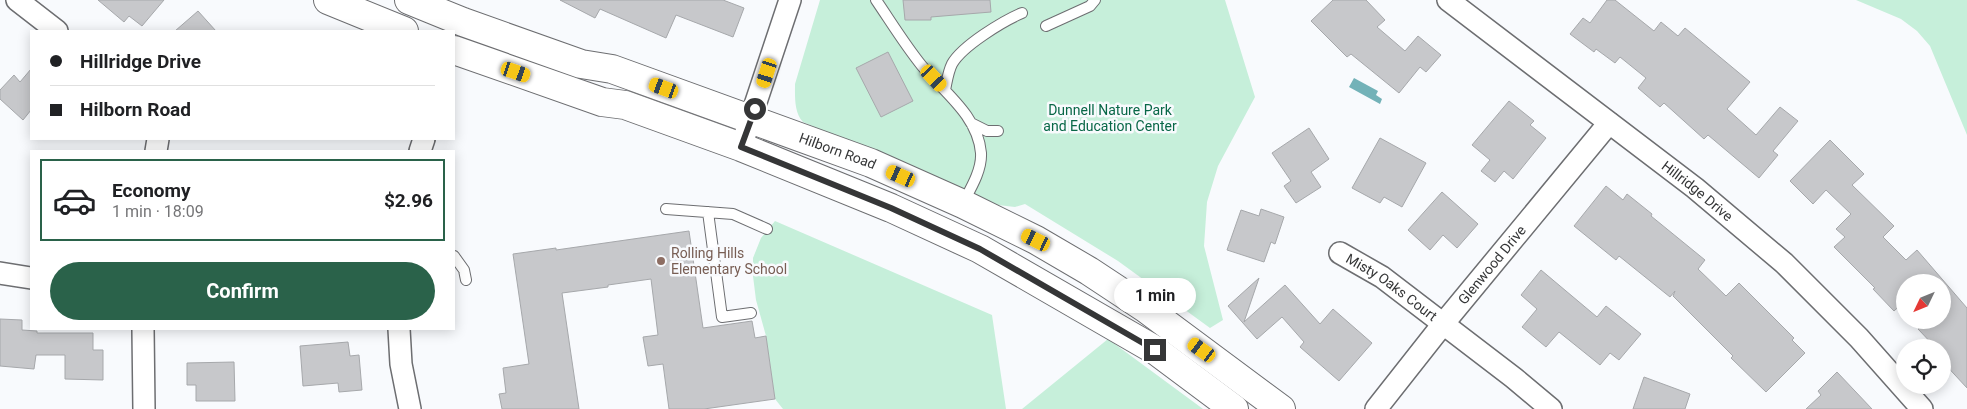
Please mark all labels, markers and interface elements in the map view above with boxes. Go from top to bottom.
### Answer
text: Hillridge Drive [80,50,201,73]
car [755,56,778,90]
car [499,60,532,84]
car [918,62,949,94]
car [647,76,680,100]
text: Hilborn Road [80,98,191,121]
route start [744,98,766,120]
park label: Dunnell Nature Park and Education Center [1043,102,1177,134]
street label: Hilborn Road [797,130,879,172]
street label: Hillridge Drive [1659,158,1736,224]
car [884,163,917,189]
icon: car [52,178,97,223]
text: Economy [112,179,191,202]
text: $2.96 [384,189,433,212]
text: 1 min · 18:09 [112,202,204,221]
street label: Glenwood Drive [1455,222,1529,307]
car [1019,227,1052,253]
place label: Rolling Hills Elementary School [671,245,787,277]
street label: Misty Oaks Court [1343,250,1441,324]
marker: Rolling Hills Elementary School [655,255,667,267]
button: Confirm [50,262,435,320]
north arrow [1896,274,1951,329]
map controls [1896,274,1951,394]
callout: 1 min [1114,278,1196,312]
text: 1 min [1135,286,1175,305]
car [1185,335,1218,365]
route end [1144,339,1166,361]
button: locate [1896,339,1951,394]

